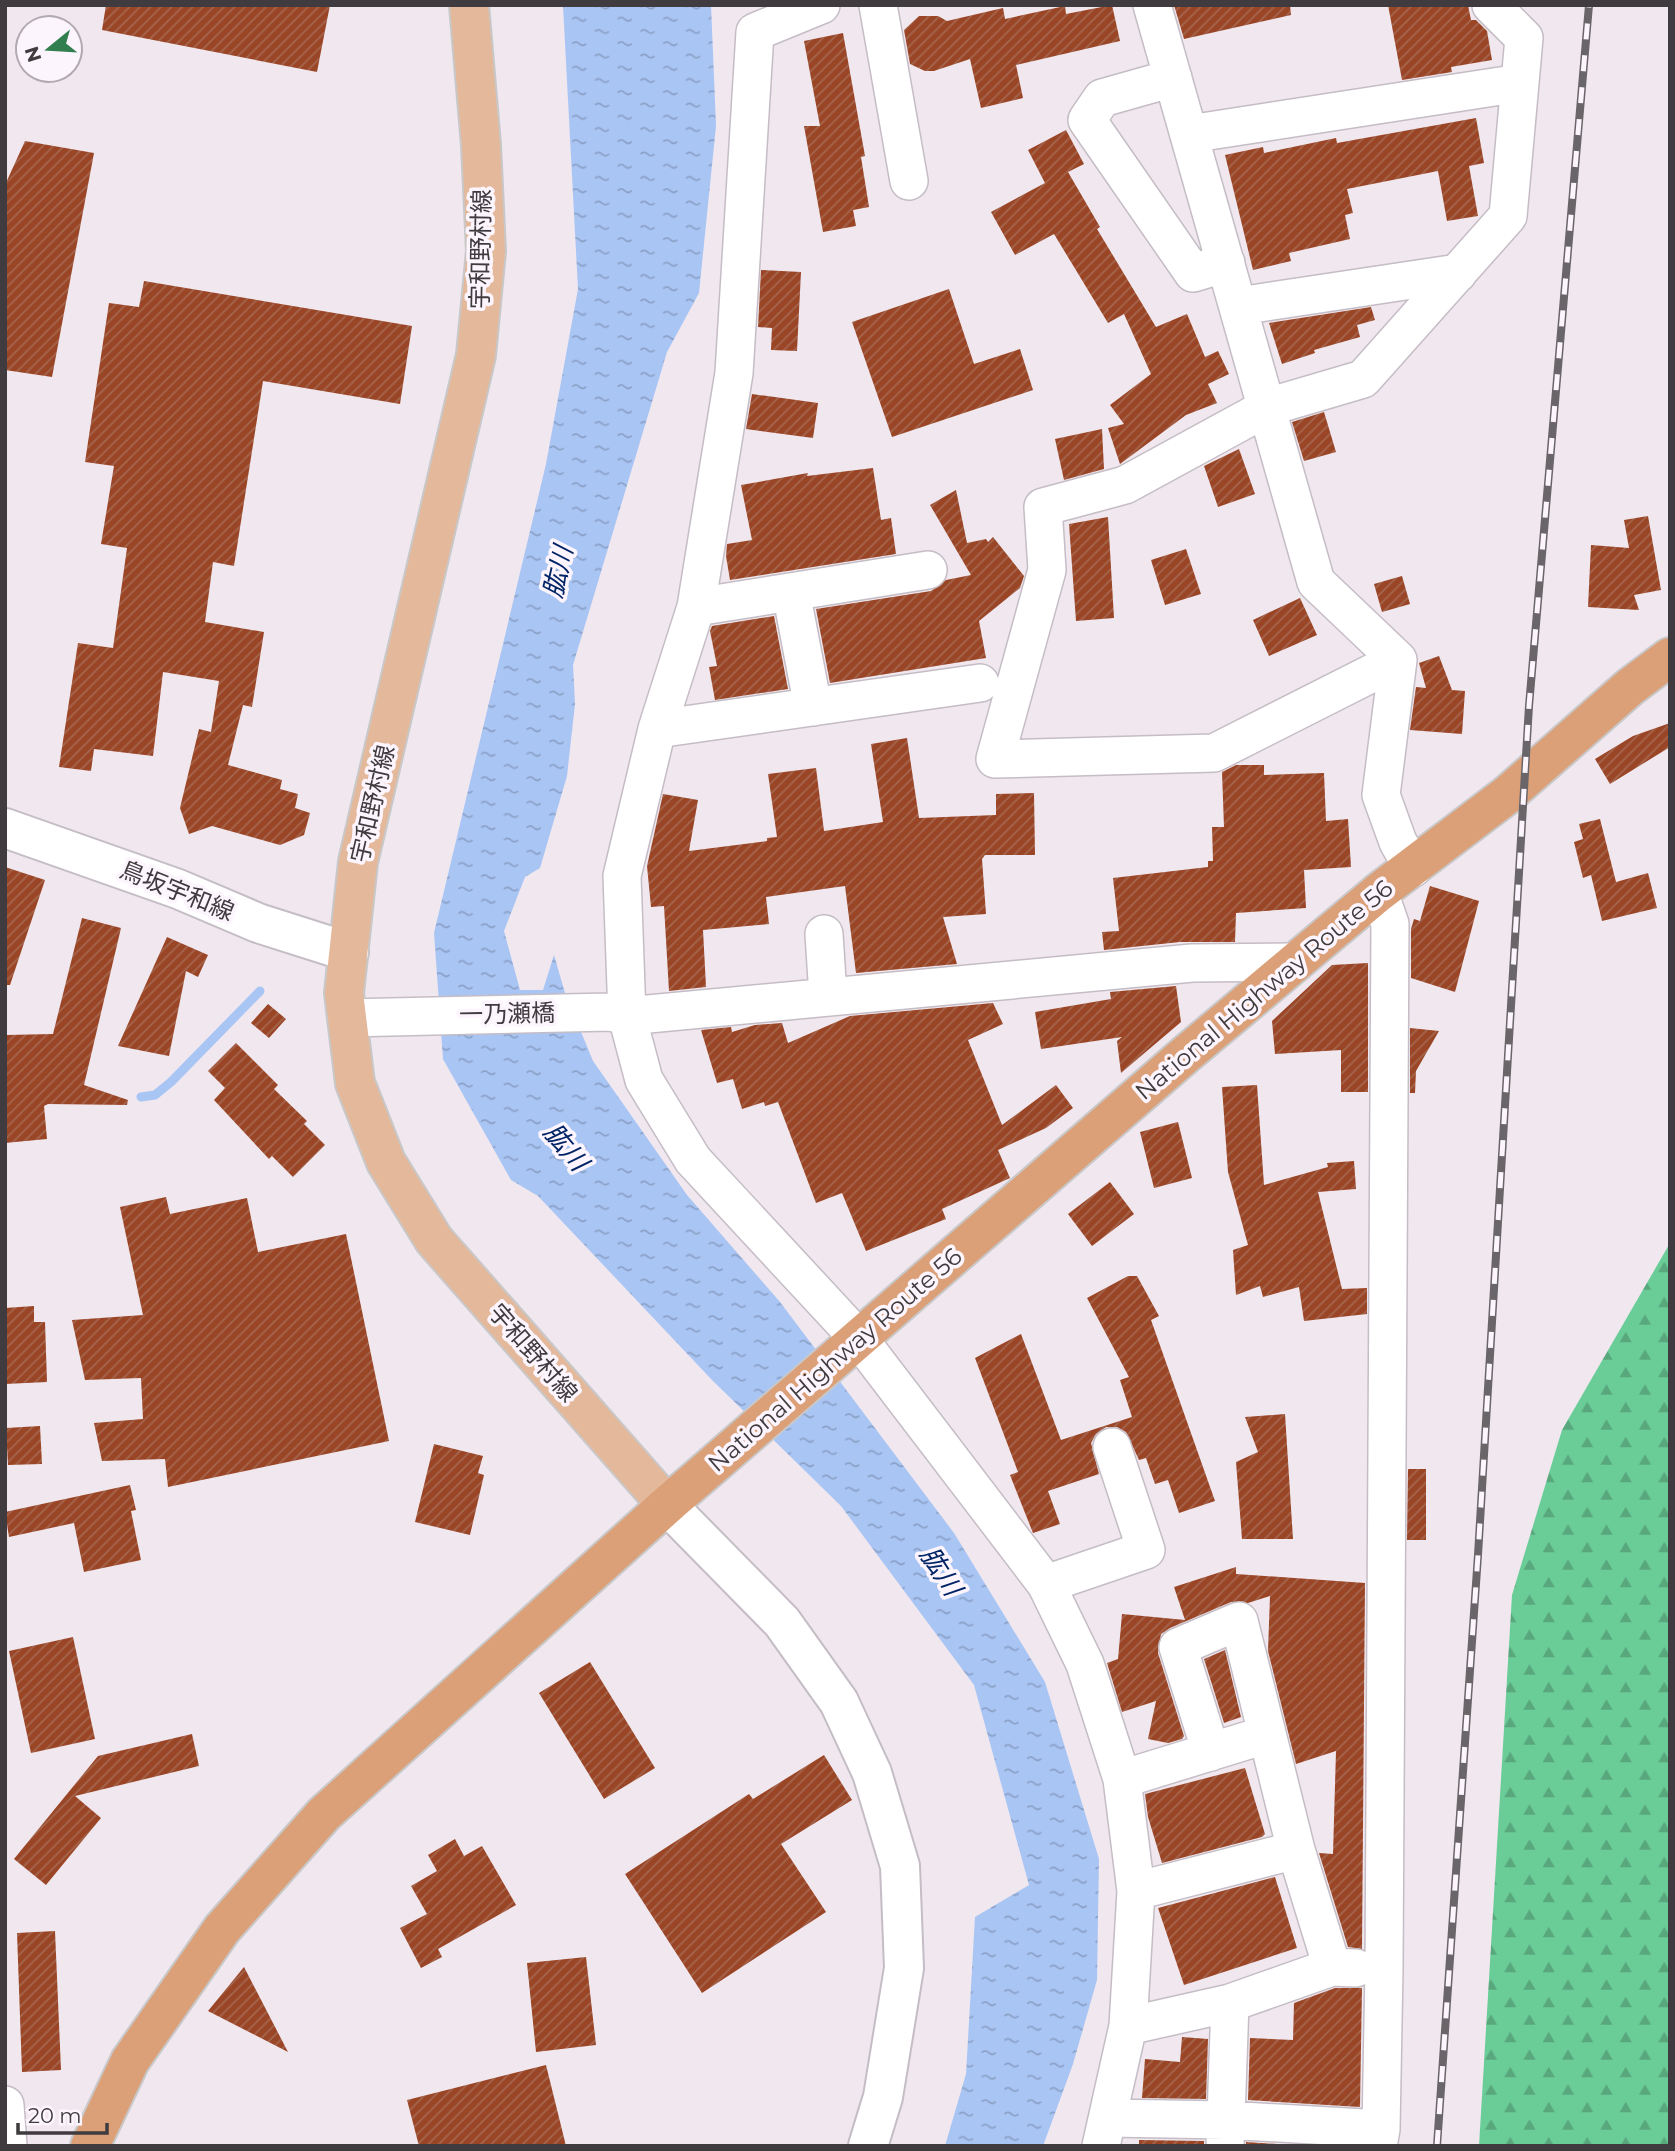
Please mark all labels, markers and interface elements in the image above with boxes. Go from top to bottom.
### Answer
north arrow [14,14,84,84]
text: N [20,43,47,65]
street label: 宇和野村線 [465,189,496,309]
water label: 肱川 [537,540,580,601]
street label: 宇和野村線 [345,742,400,866]
street label: 鳥坂宇和線 [116,855,238,926]
street label: National Highway Route 56 [1129,873,1398,1106]
street label: 一乃瀬橋 [459,998,555,1029]
water label: 肱川 [537,1117,597,1179]
street label: National Highway Route 56 [702,1241,968,1478]
street label: 宇和野村線 [483,1298,584,1407]
water label: 肱川 [913,1540,970,1604]
scale bar [18,2092,107,2136]
text: 20 m [28,2103,82,2128]

